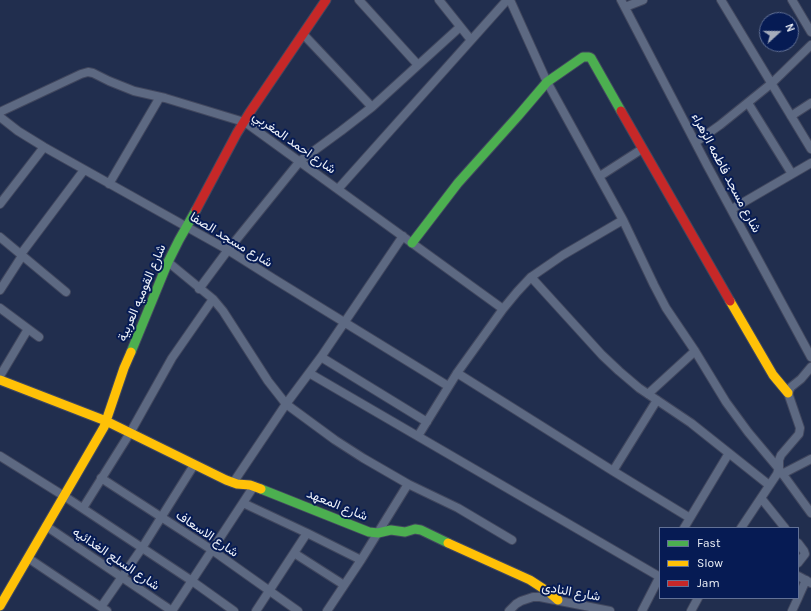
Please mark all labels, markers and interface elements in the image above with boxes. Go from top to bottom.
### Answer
north arrow [759,12,799,52]
text: N [782,22,797,34]
street label: شارع احمد المغربي [249,108,339,178]
street label: شارع مسجد فاطمه الزهراء [688,110,764,236]
street label: شارع مسجد الصفا [187,209,275,271]
street label: شارع القوميه العربية [115,242,169,344]
street label: شارع المعهد [304,486,370,524]
street label: شارع الاسعاف [173,507,241,561]
street label: شارع السلع الغذائيه [70,524,162,594]
legend [659,527,799,599]
text: Fast [697,536,720,550]
text: Slow [697,556,723,570]
text: Jam [697,576,720,590]
street label: شارع النادى [541,579,601,605]

